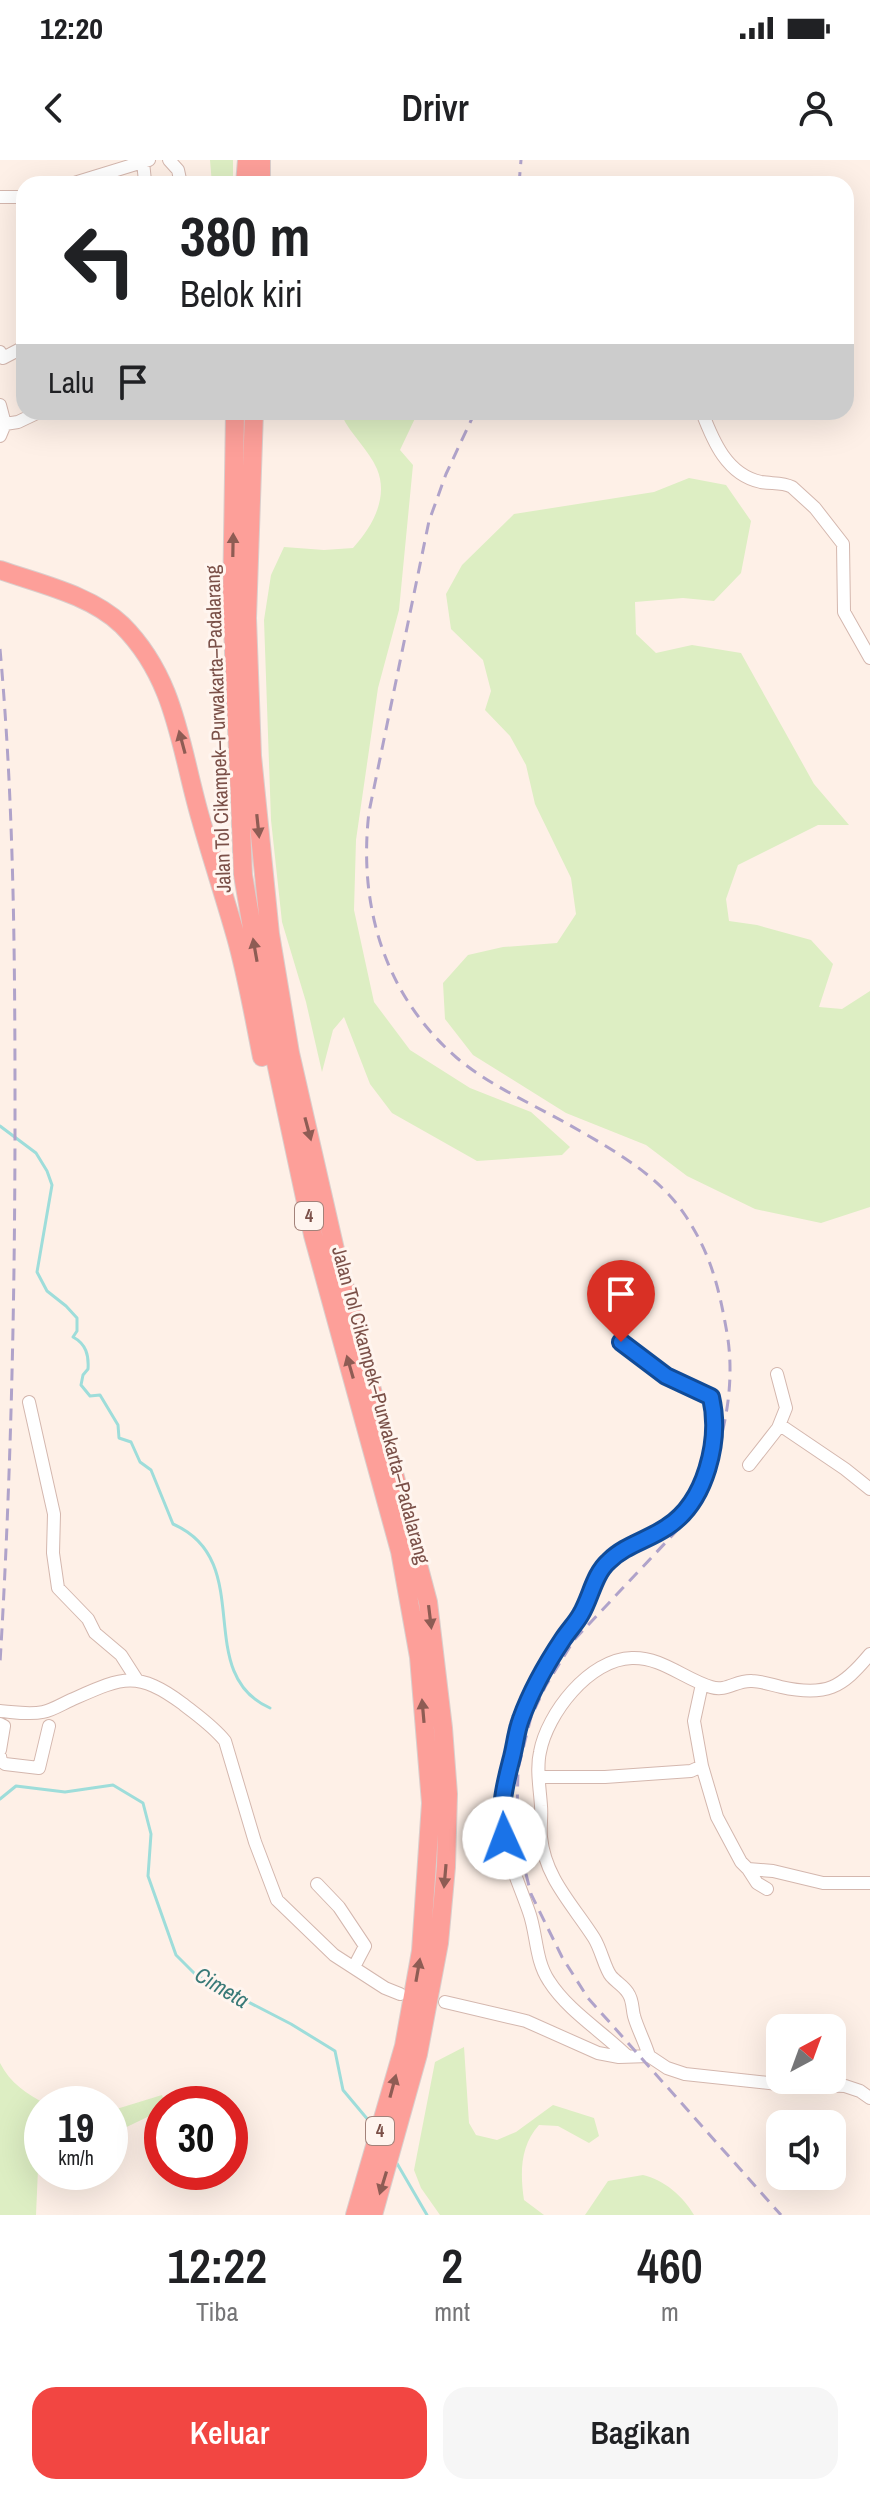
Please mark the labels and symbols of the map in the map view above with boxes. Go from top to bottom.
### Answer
one-way arrow [227,532,239,557]
street label: Jalan Tol Cikampek–Purwakarta–Padalarang [198,565,237,893]
one-way arrow [175,729,187,754]
one-way arrow [252,813,265,838]
one-way arrow [249,937,261,962]
one-way arrow [302,1117,314,1142]
road number: 4 [295,1202,323,1230]
street label: Jalan Tol Cikampek–Purwakarta–Padalarang [326,1243,437,1567]
pin [587,1260,655,1342]
one-way arrow [343,1355,355,1380]
one-way arrow [424,1605,437,1630]
one-way arrow [417,1698,430,1723]
position arrow [462,1796,546,1880]
one-way arrow [439,1864,452,1889]
one-way arrow [413,1957,425,1982]
water label: Cimeta [189,1959,255,2015]
north arrow [766,2014,846,2094]
one-way arrow [387,2074,400,2098]
speed limit sign: 30 [144,2086,248,2190]
road number: 4 [366,2117,394,2145]
one-way arrow [376,2172,389,2196]

